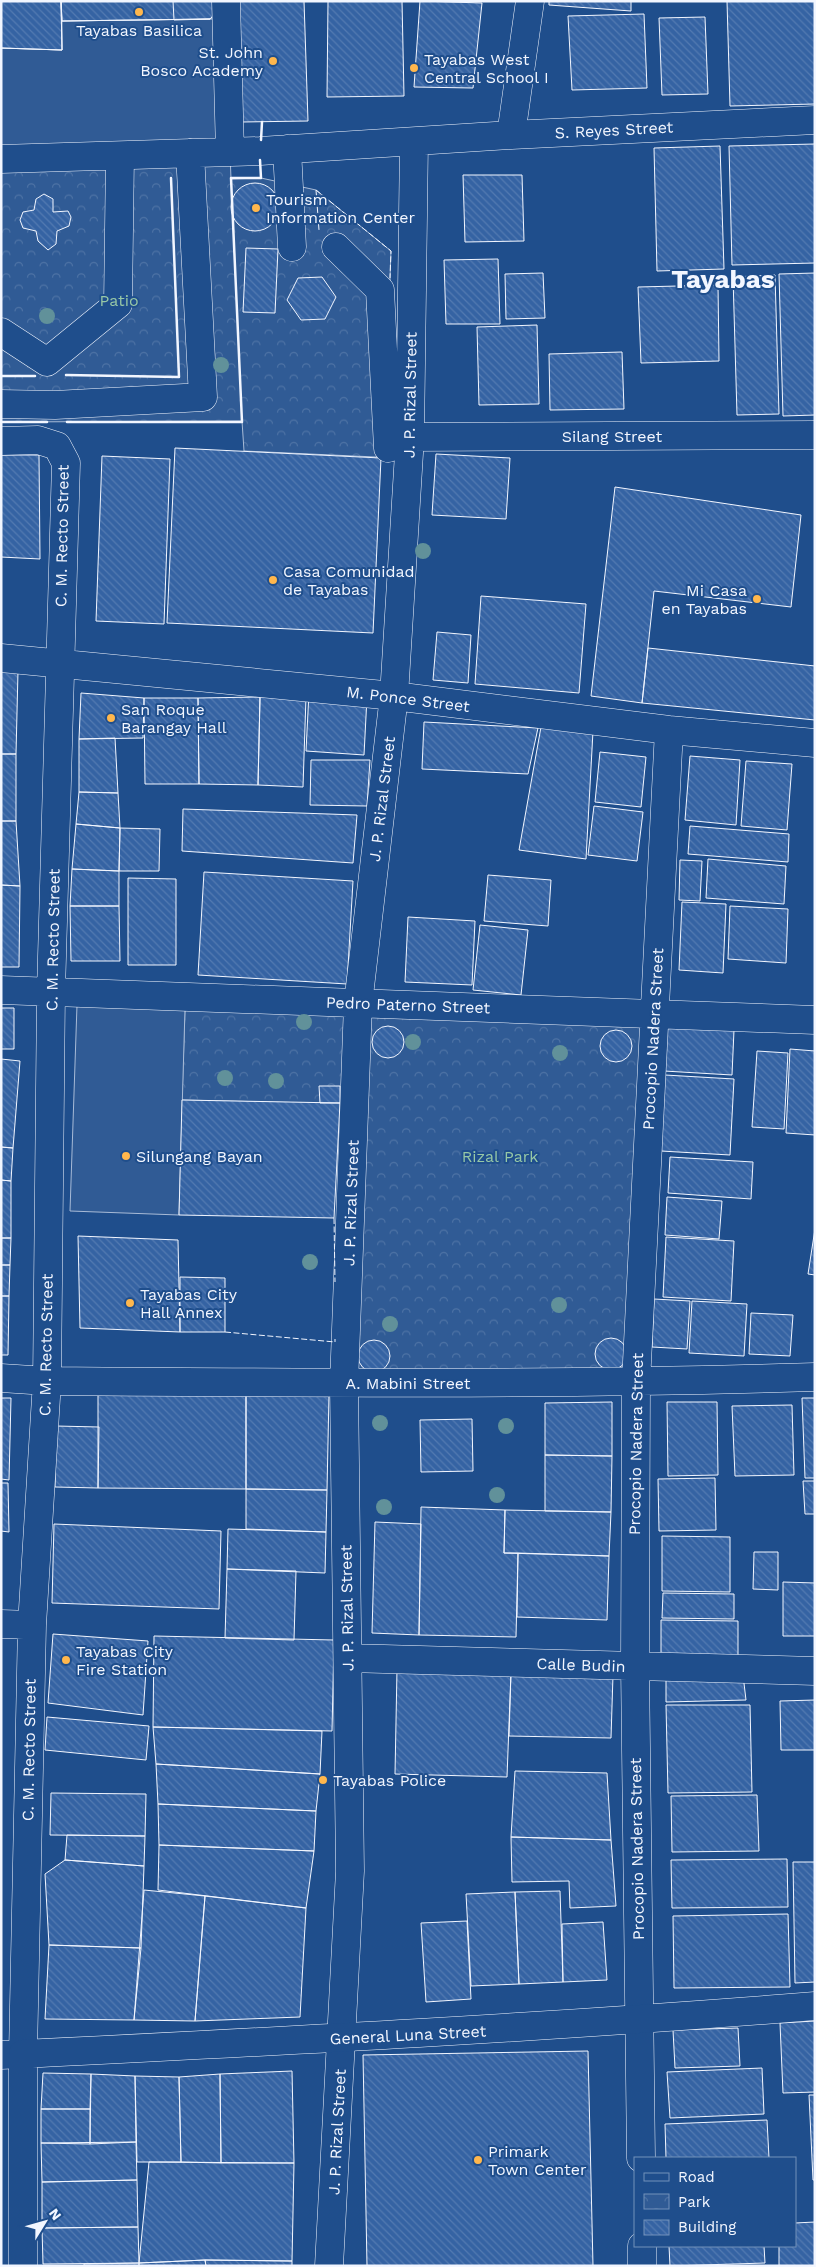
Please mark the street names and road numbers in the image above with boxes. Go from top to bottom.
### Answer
street label: S. Reyes Street [554,117,674,143]
street label: J. P. Rizal Street [399,331,421,458]
street label: Silang Street [562,427,663,446]
street label: C. M. Recto Street [51,464,73,607]
street label: M. Ponce Street [345,682,471,716]
street label: J. P. Rizal Street [365,735,399,863]
street label: C. M. Recto Street [42,868,64,1011]
street label: Procopio Nadera Street [639,947,667,1130]
street label: Pedro Paterno Street [326,993,491,1017]
street label: J. P. Rizal Street [339,1139,363,1266]
street label: C. M. Recto Street [35,1273,57,1416]
street label: Procopio Nadera Street [625,1353,647,1535]
street label: A. Mabini Street [345,1374,471,1393]
street label: J. P. Rizal Street [336,1544,358,1671]
street label: Calle Budin [536,1654,626,1676]
street label: C. M. Recto Street [18,1678,40,1821]
street label: Procopio Nadera Street [626,1758,648,1940]
street label: General Luna Street [329,2021,487,2049]
street label: J. P. Rizal Street [324,2068,350,2196]

